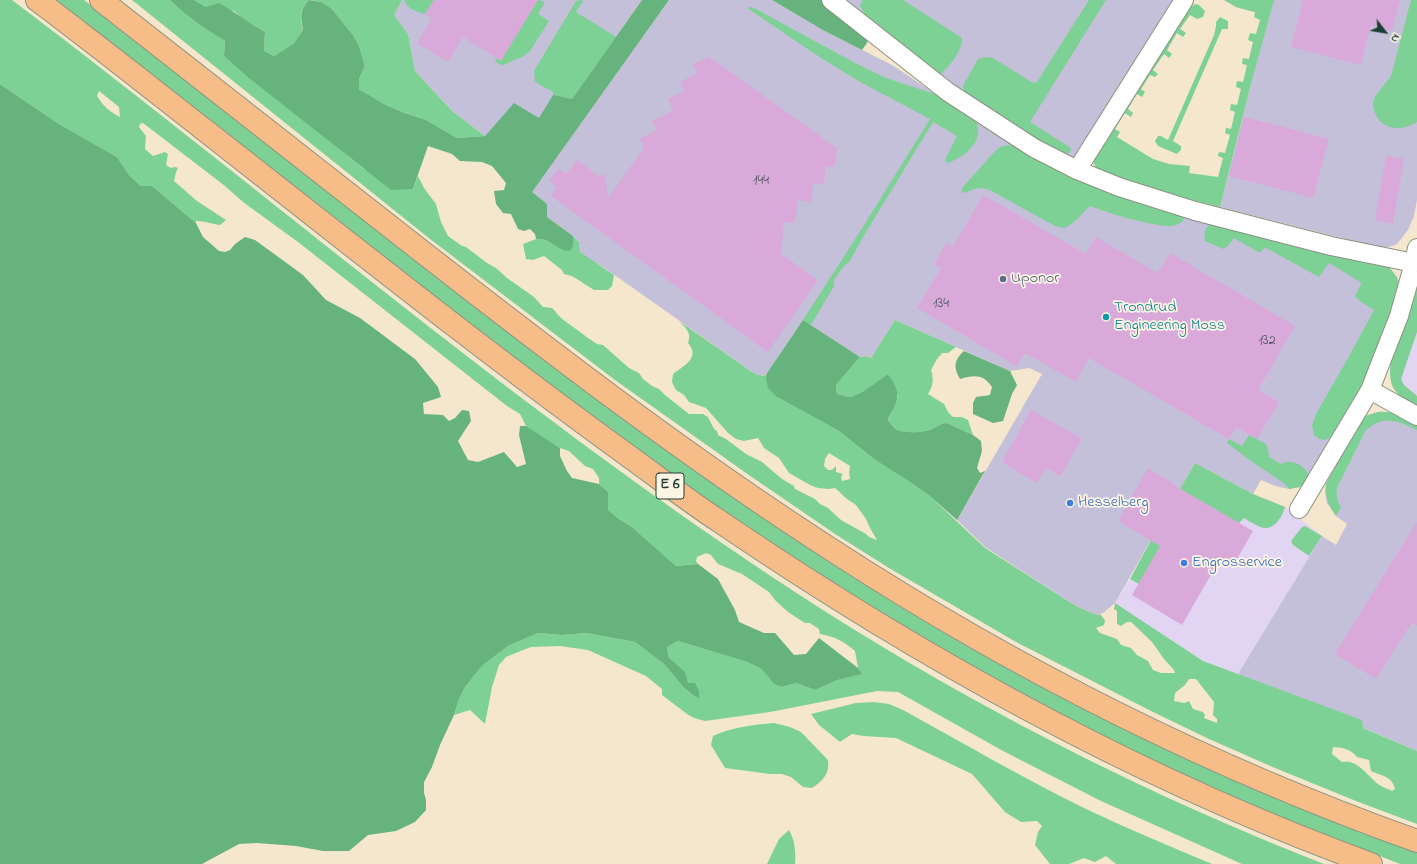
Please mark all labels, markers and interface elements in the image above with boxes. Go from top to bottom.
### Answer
north arrow [1365,12,1405,52]
text: N [1387,31,1404,45]
house number: 144 [753,174,769,190]
place label: Uponor [1011,269,1059,289]
marker: Uponor [998,274,1008,284]
house number: 134 [933,297,949,313]
place label: Trondrud Engineering Moss [1114,298,1225,336]
marker: Trondrud Engineering Moss [1101,312,1111,322]
house number: 132 [1258,334,1276,350]
road number: E 6 [656,473,684,499]
place label: Hesselberg [1078,493,1148,513]
marker: Hesselberg [1065,498,1075,508]
place label: Engrosservice [1192,553,1282,573]
marker: Engrosservice [1179,558,1189,568]

